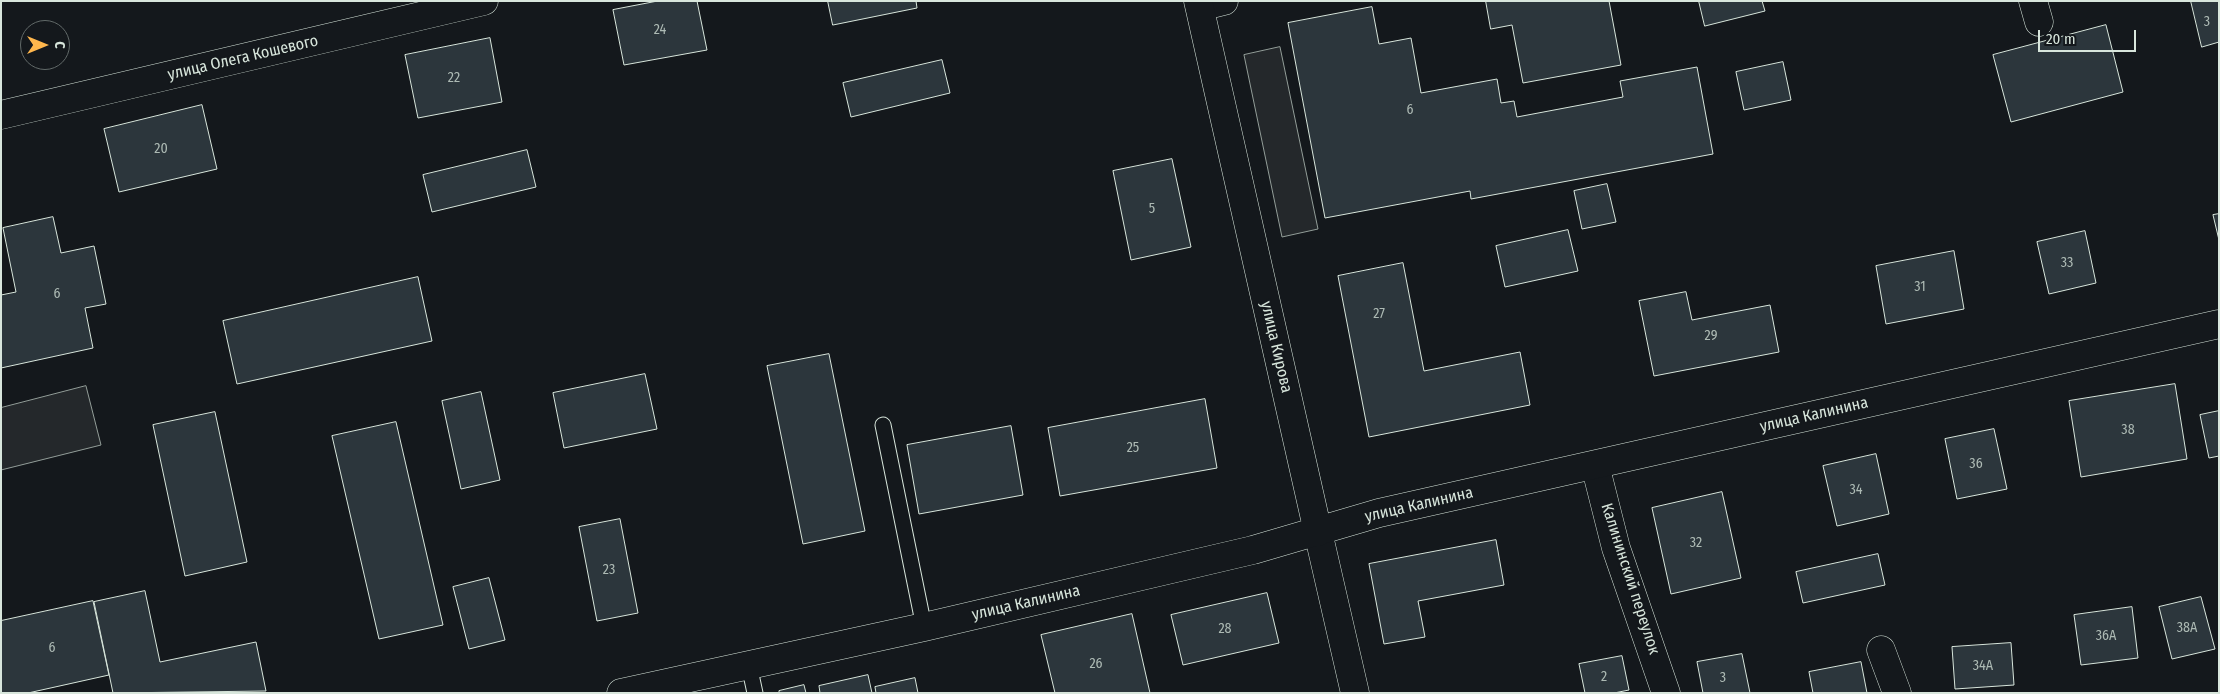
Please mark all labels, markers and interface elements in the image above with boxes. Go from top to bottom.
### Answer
house number: 3 [2204,14,2210,30]
north arrow [20,20,70,70]
scale bar [2040,20,2138,52]
house number: 24 [654,22,666,38]
text: 20 m [2046,30,2076,48]
street label: улица Олега Кошевого [166,31,320,85]
text: С [51,41,68,49]
house number: 22 [448,70,460,86]
house number: 6 [1407,102,1413,118]
house number: 20 [154,141,168,157]
house number: 5 [1149,201,1155,217]
house number: 33 [2061,255,2073,271]
house number: 31 [1914,279,1926,295]
house number: 6 [54,286,60,302]
street label: улица Кирова [1256,299,1296,395]
house number: 27 [1373,306,1385,322]
house number: 29 [1705,328,1717,344]
street label: улица Калинина [1758,393,1870,437]
house number: 38 [2121,422,2135,438]
house number: 25 [1127,440,1139,456]
house number: 36 [1969,456,1983,472]
house number: 34 [1849,482,1863,498]
street label: улица Калинина [1363,483,1475,527]
street label: Калининский переулок [1596,501,1664,657]
house number: 32 [1690,535,1702,551]
house number: 23 [603,562,615,578]
street label: улица Калинина [970,581,1082,625]
house number: 38А [2177,620,2197,636]
house number: 28 [1218,621,1232,637]
house number: 36А [2096,628,2116,644]
house number: 6 [49,640,55,656]
house number: 26 [1089,656,1103,672]
house number: 34А [1973,658,1993,674]
house number: 2 [1601,669,1607,685]
house number: 3 [1720,670,1726,686]

